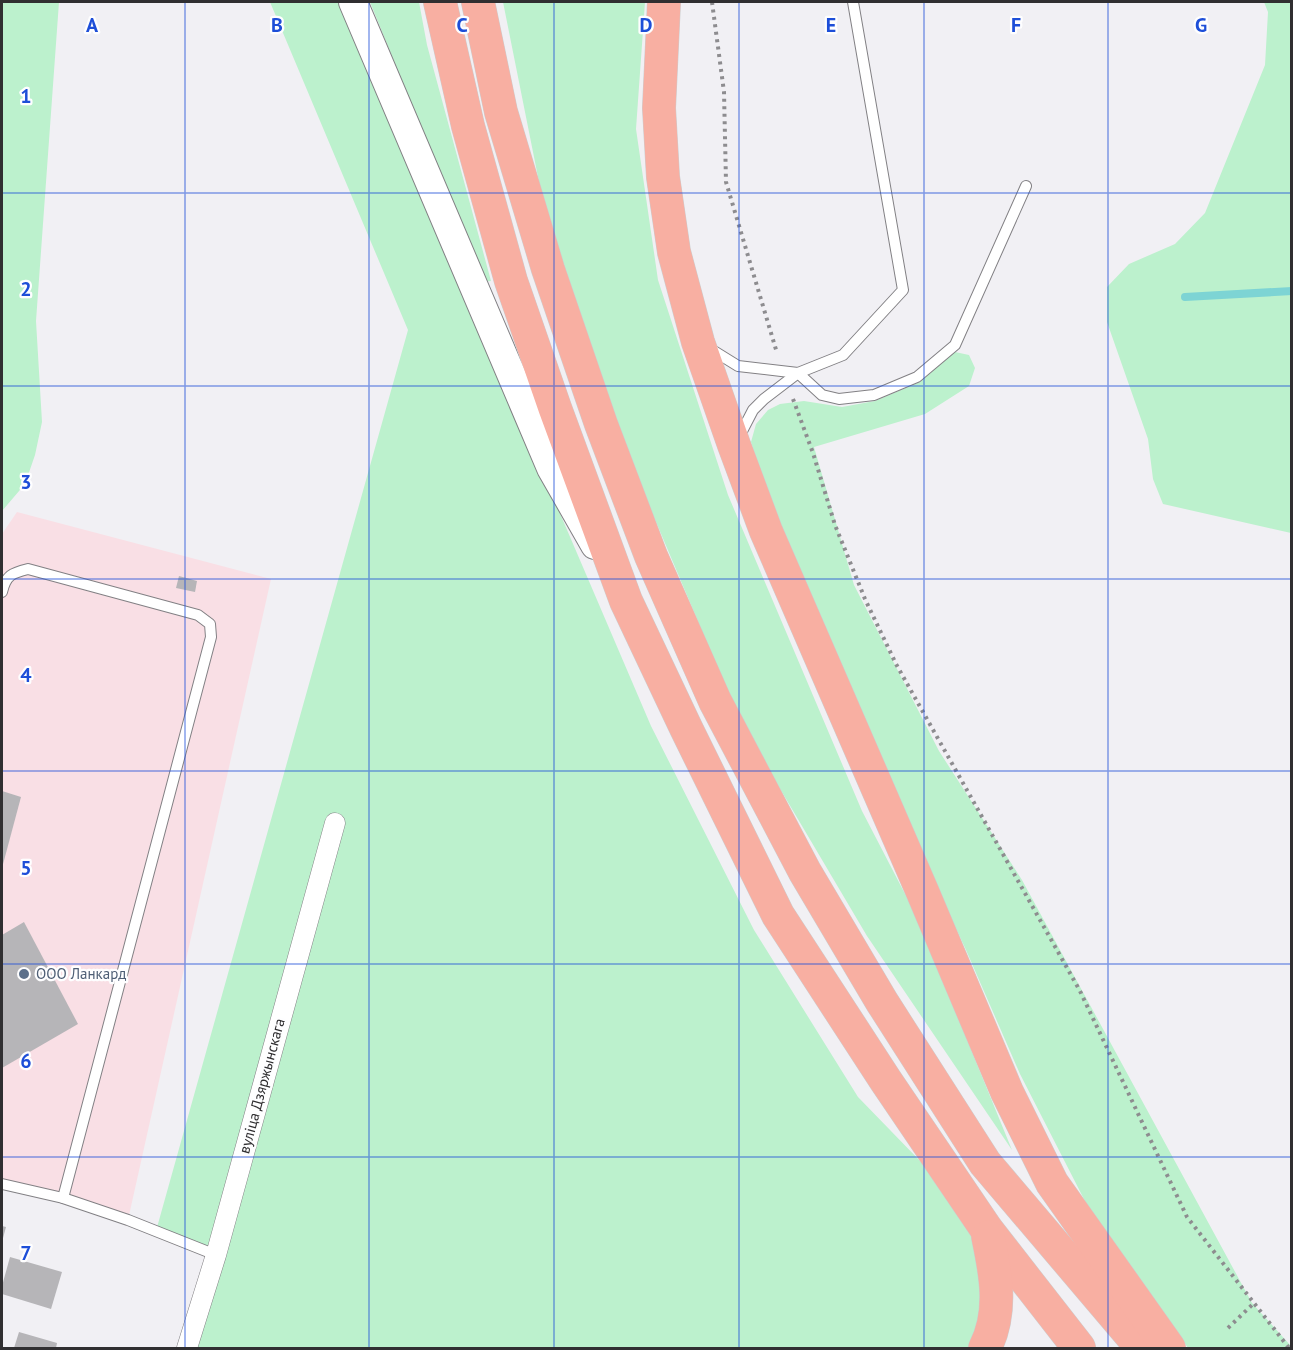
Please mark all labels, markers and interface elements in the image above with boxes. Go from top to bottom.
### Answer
text: A [86,12,99,38]
text: B [271,12,283,38]
text: C [456,12,468,38]
text: D [640,12,653,38]
text: E [826,12,836,38]
text: F [1011,12,1021,38]
text: G [1195,12,1207,38]
text: 1 [20,83,32,109]
text: 2 [20,276,32,302]
text: 3 [20,469,32,495]
text: 4 [20,662,32,688]
text: 5 [20,855,32,881]
place label: ООО Ланкард [36,964,126,983]
marker: ООО Ланкард [17,967,31,981]
street label: вуліца Дзяржынскага [234,1016,289,1156]
text: 6 [20,1048,32,1074]
text: 7 [20,1240,32,1266]

